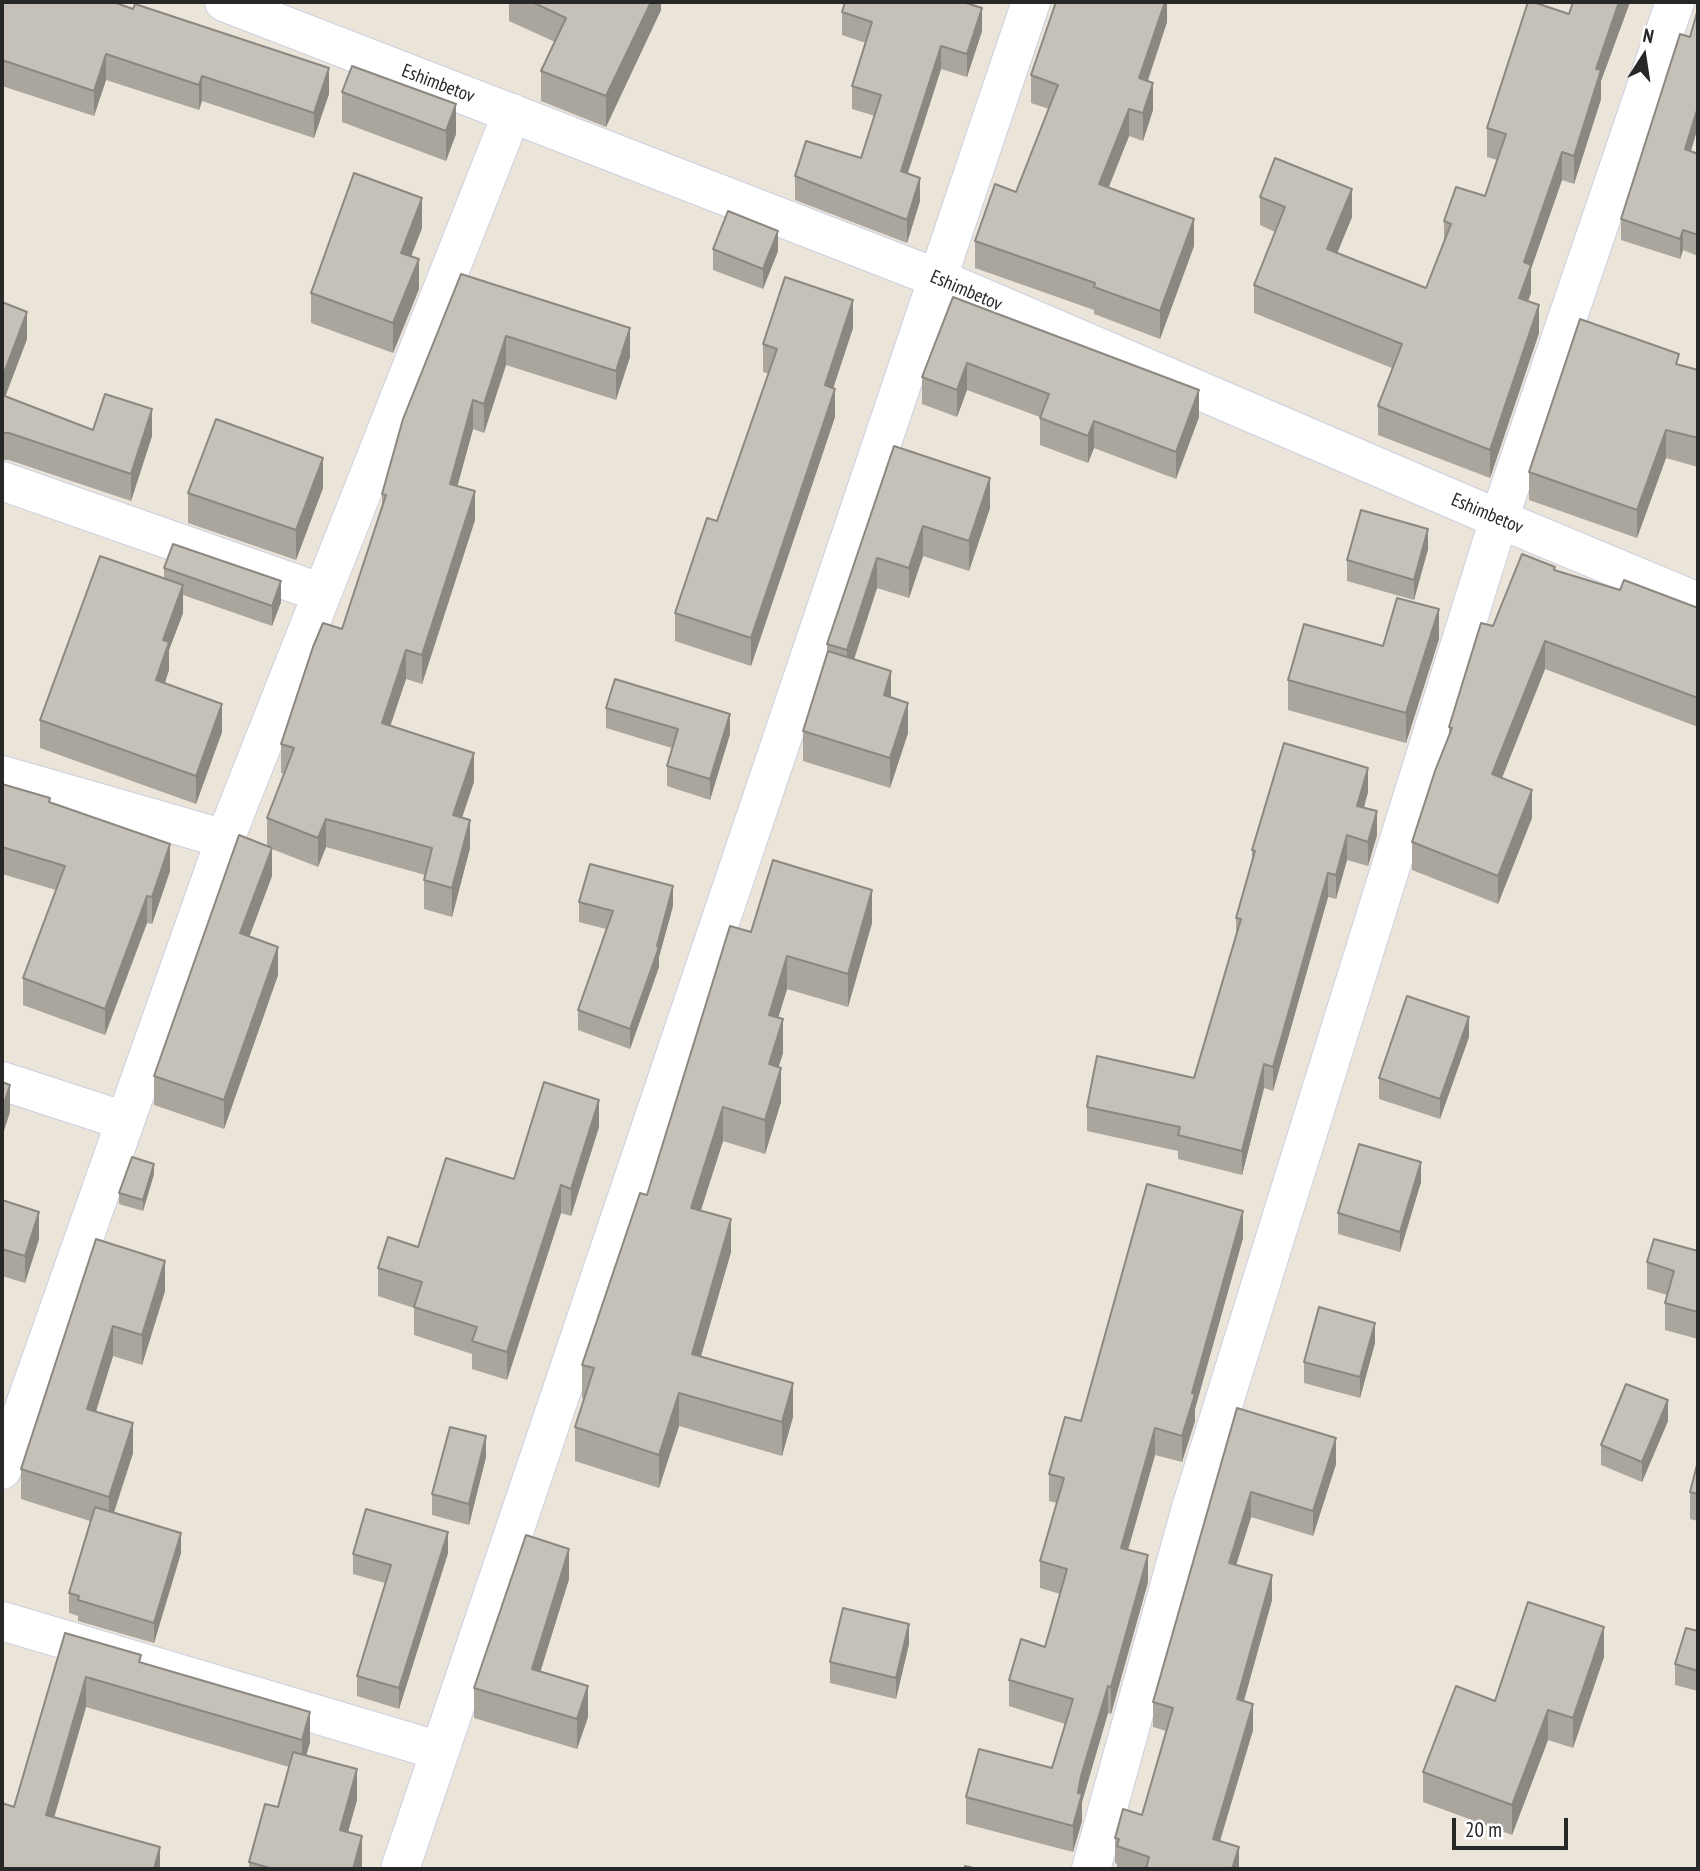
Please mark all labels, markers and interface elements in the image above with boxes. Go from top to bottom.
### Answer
north arrow [1609,21,1679,91]
text: N [1641,23,1656,48]
street label: Eshimbetov [398,60,478,108]
street label: Eshimbetov [927,266,1005,316]
street label: Eshimbetov [1448,489,1526,539]
scale bar [1455,1804,1570,1848]
text: 20 m [1465,1816,1502,1843]

